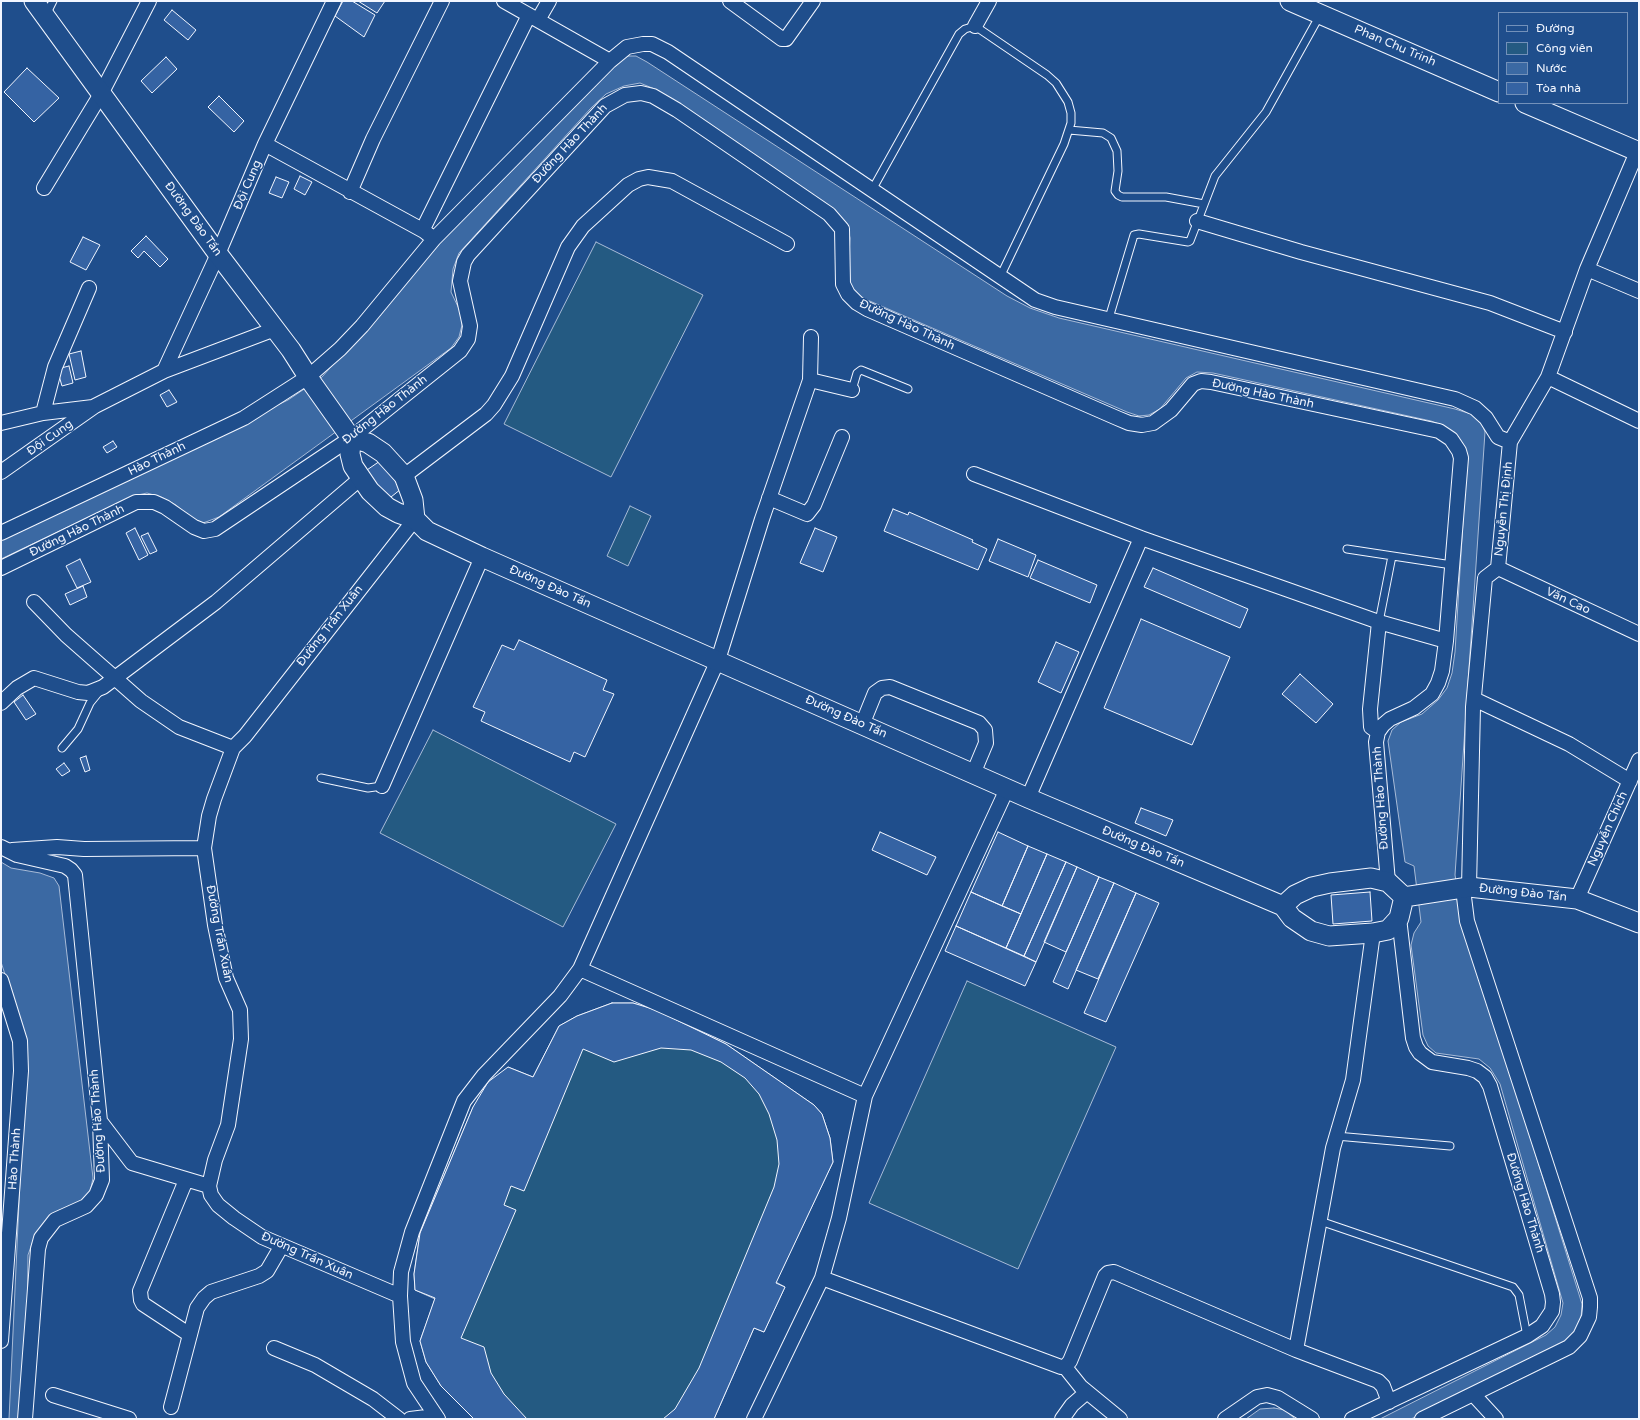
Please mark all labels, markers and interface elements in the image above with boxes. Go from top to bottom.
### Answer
legend [1498,12,1628,104]
text: Đường [1536,21,1575,35]
street label: Phan Chu Trinh [1352,22,1438,70]
text: Công viên [1536,41,1593,55]
text: Nước [1536,61,1567,75]
text: Tòa nhà [1536,81,1581,95]
street label: Đường Hào Thành [529,101,611,187]
street label: Đội Cung [231,158,265,212]
street label: Đường Đào Tấn [161,179,225,259]
street label: Đường Hào Thành [857,297,957,353]
street label: Đường Hào Thành [340,372,430,448]
street label: Đường Hào Thành [1211,376,1315,412]
street label: Đội Cung [24,417,76,459]
street label: Hào Thành [126,439,188,479]
street label: Nguyễn Thị Định [1492,461,1516,557]
street label: Đường Hào Thành [27,502,127,560]
street label: Đường Đào Tấn [507,562,593,612]
street label: Đường Trần Xuân [294,583,366,669]
street label: Văn Cao [1544,584,1592,618]
street label: Đường Đào Tấn [803,692,889,742]
street label: Đường Hào Thành [1370,746,1392,850]
street label: Nguyễn Chích [1585,789,1631,869]
street label: Đường Đào Tấn [1100,823,1186,871]
street label: Đường Đào Tấn [1478,881,1568,905]
street label: Đường Trần Xuân [202,884,236,984]
street label: Đường Hào Thành [87,1069,109,1173]
street label: Hào Thành [6,1128,24,1190]
street label: Đường Hào Thành [1503,1151,1547,1255]
street label: Đường Trần Xuân [259,1229,355,1283]

